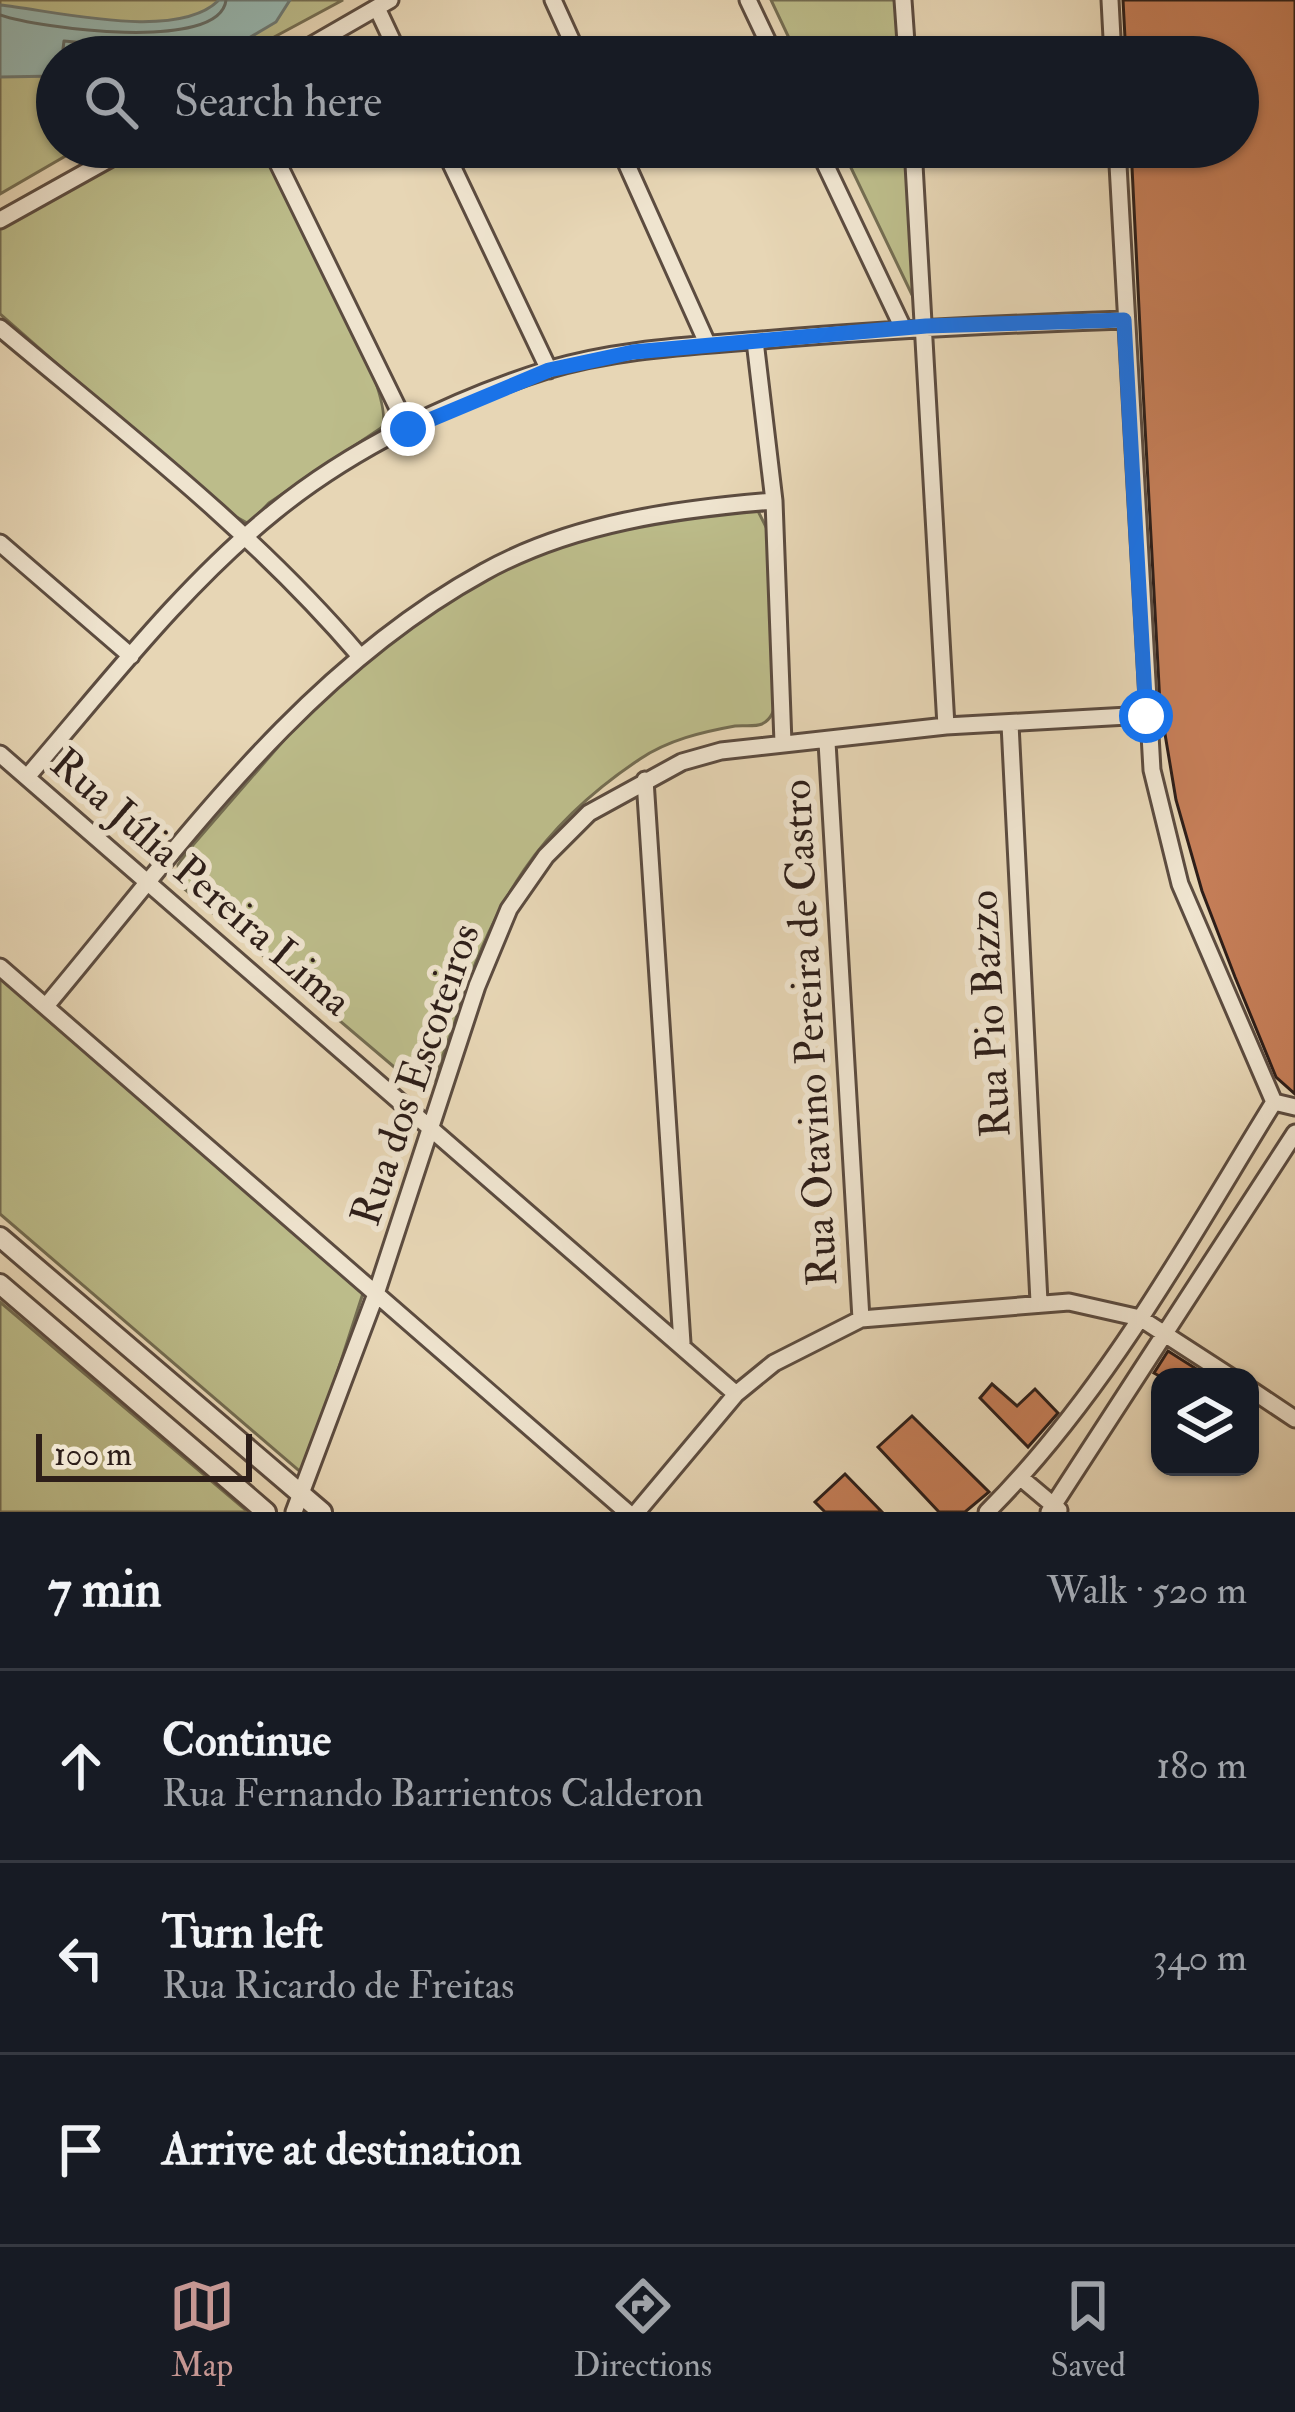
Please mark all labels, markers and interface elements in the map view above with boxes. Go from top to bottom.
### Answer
search box [36,36,1259,168]
icon: search [78,69,144,135]
text: Search here [174,74,382,130]
route end [381,402,435,456]
route start [1119,689,1173,743]
street label: Rua Júlia Pereira Lima [40,738,362,1028]
street label: Rua Otavino Pereira de Castro [771,778,849,1288]
street label: Rua Pio Bazzo [958,889,1022,1139]
street label: Rua dos Escoteiros [340,917,492,1232]
map controls [1151,1368,1259,1476]
button: layers [1151,1368,1259,1476]
scale bar [36,1428,252,1481]
text: 100 m [54,1434,132,1475]
text: 7 min [48,1558,162,1622]
text: Walk · 520 m [1047,1566,1247,1615]
text: Continue [162,1713,331,1769]
icon: ahead [48,1733,114,1799]
text: 180 m [1156,1741,1247,1790]
text: Rua Fernando Barrientos Calderon [162,1769,704,1818]
text: Turn left [162,1905,323,1961]
icon: left [48,1925,114,1991]
text: 340 m [1153,1933,1247,1982]
text: Rua Ricardo de Freitas [162,1961,514,2010]
icon: arrive [48,2117,114,2183]
text: Arrive at destination [162,2122,522,2178]
tab: Map [169,2273,235,2386]
tab: Directions [574,2273,712,2386]
tab: Saved [1050,2273,1126,2386]

